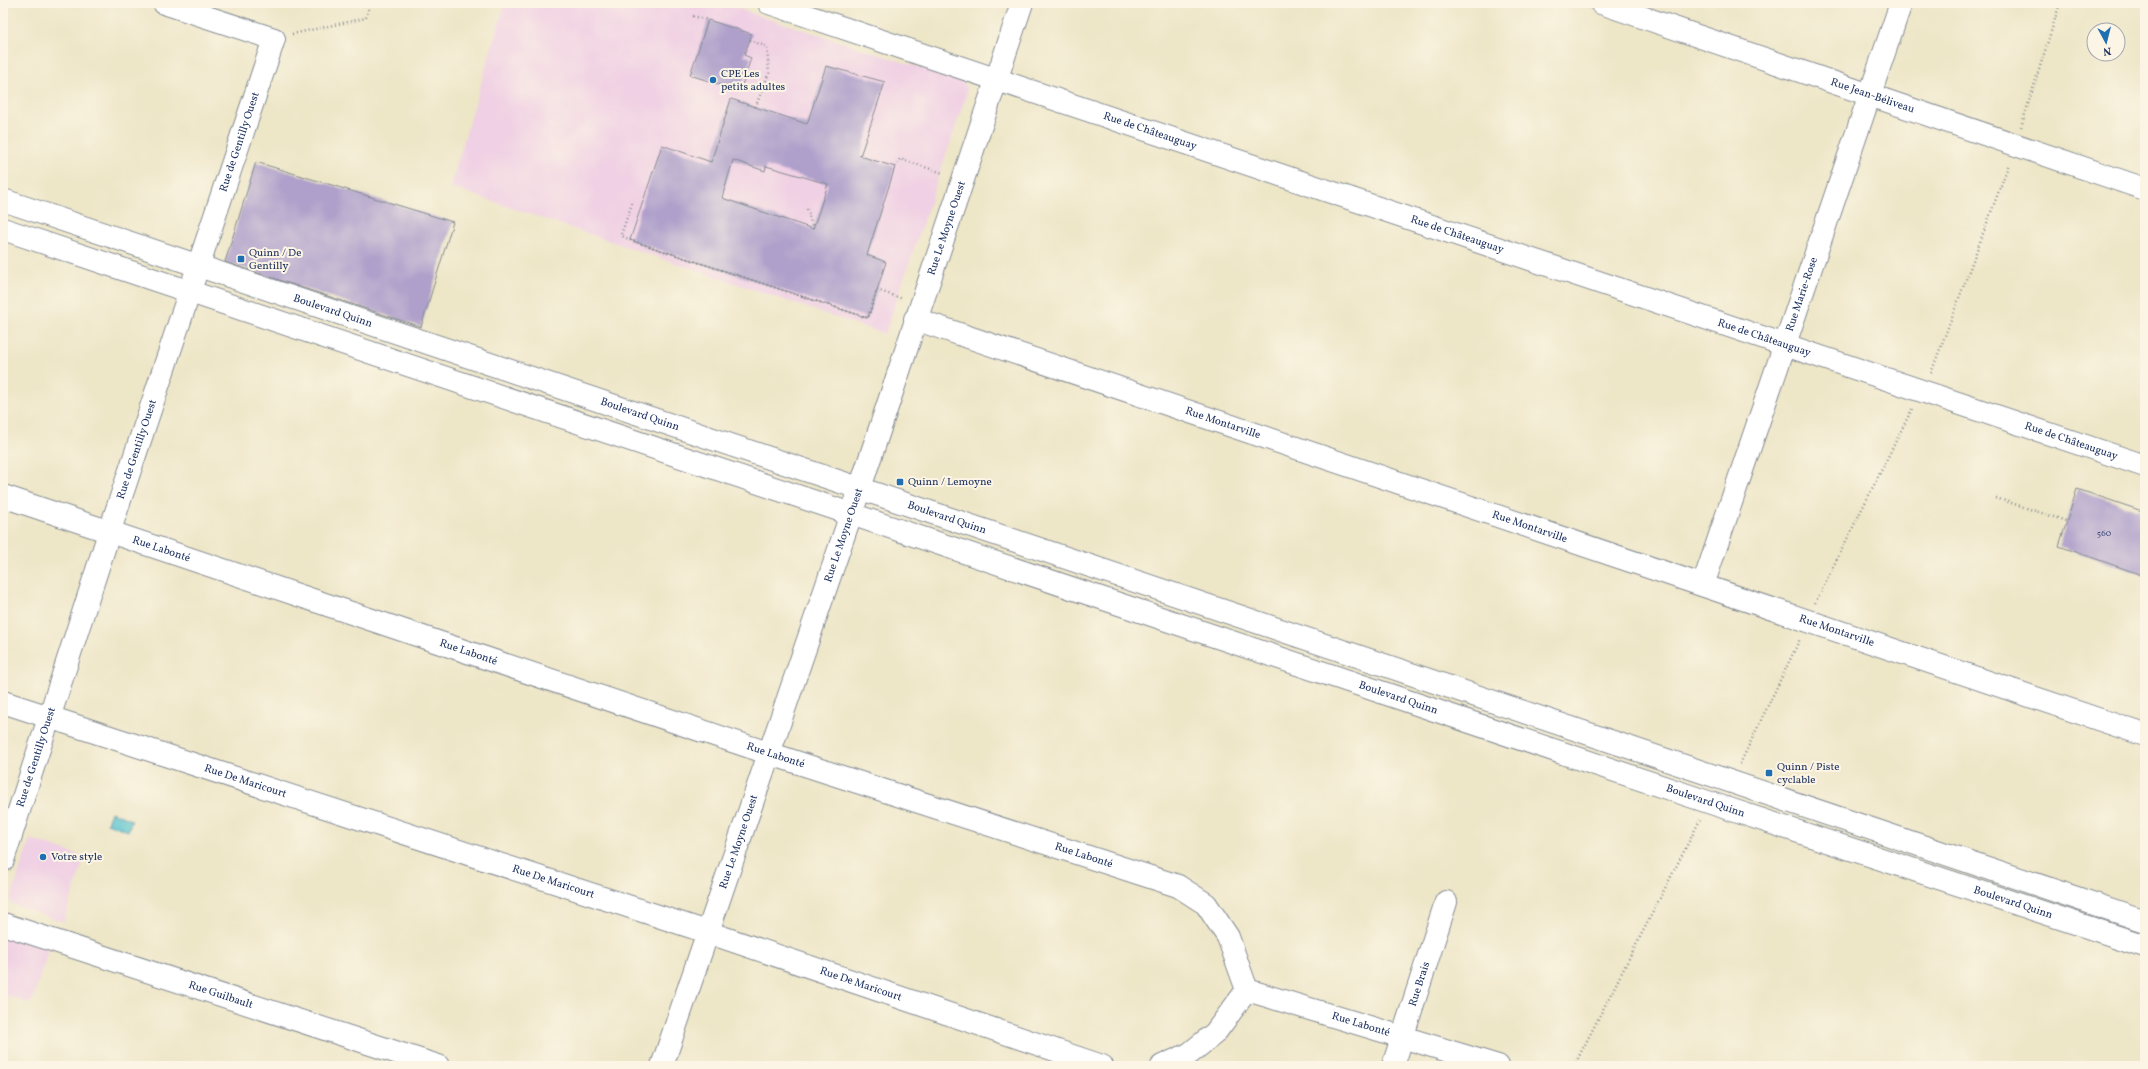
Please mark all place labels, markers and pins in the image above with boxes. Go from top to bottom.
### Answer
place label: CPE Les petits adultes [721,67,786,95]
marker: CPE Les petits adultes [708,75,718,85]
place label: Quinn / De Gentilly [249,246,301,274]
marker: Quinn / De Gentilly [236,254,246,264]
place label: Quinn / Lemoyne [908,475,992,490]
marker: Quinn / Lemoyne [895,477,905,487]
place label: Quinn / Piste cyclable [1777,760,1839,788]
marker: Quinn / Piste cyclable [1764,768,1774,778]
place label: Votre style [51,850,102,865]
marker: Votre style [38,852,48,862]

